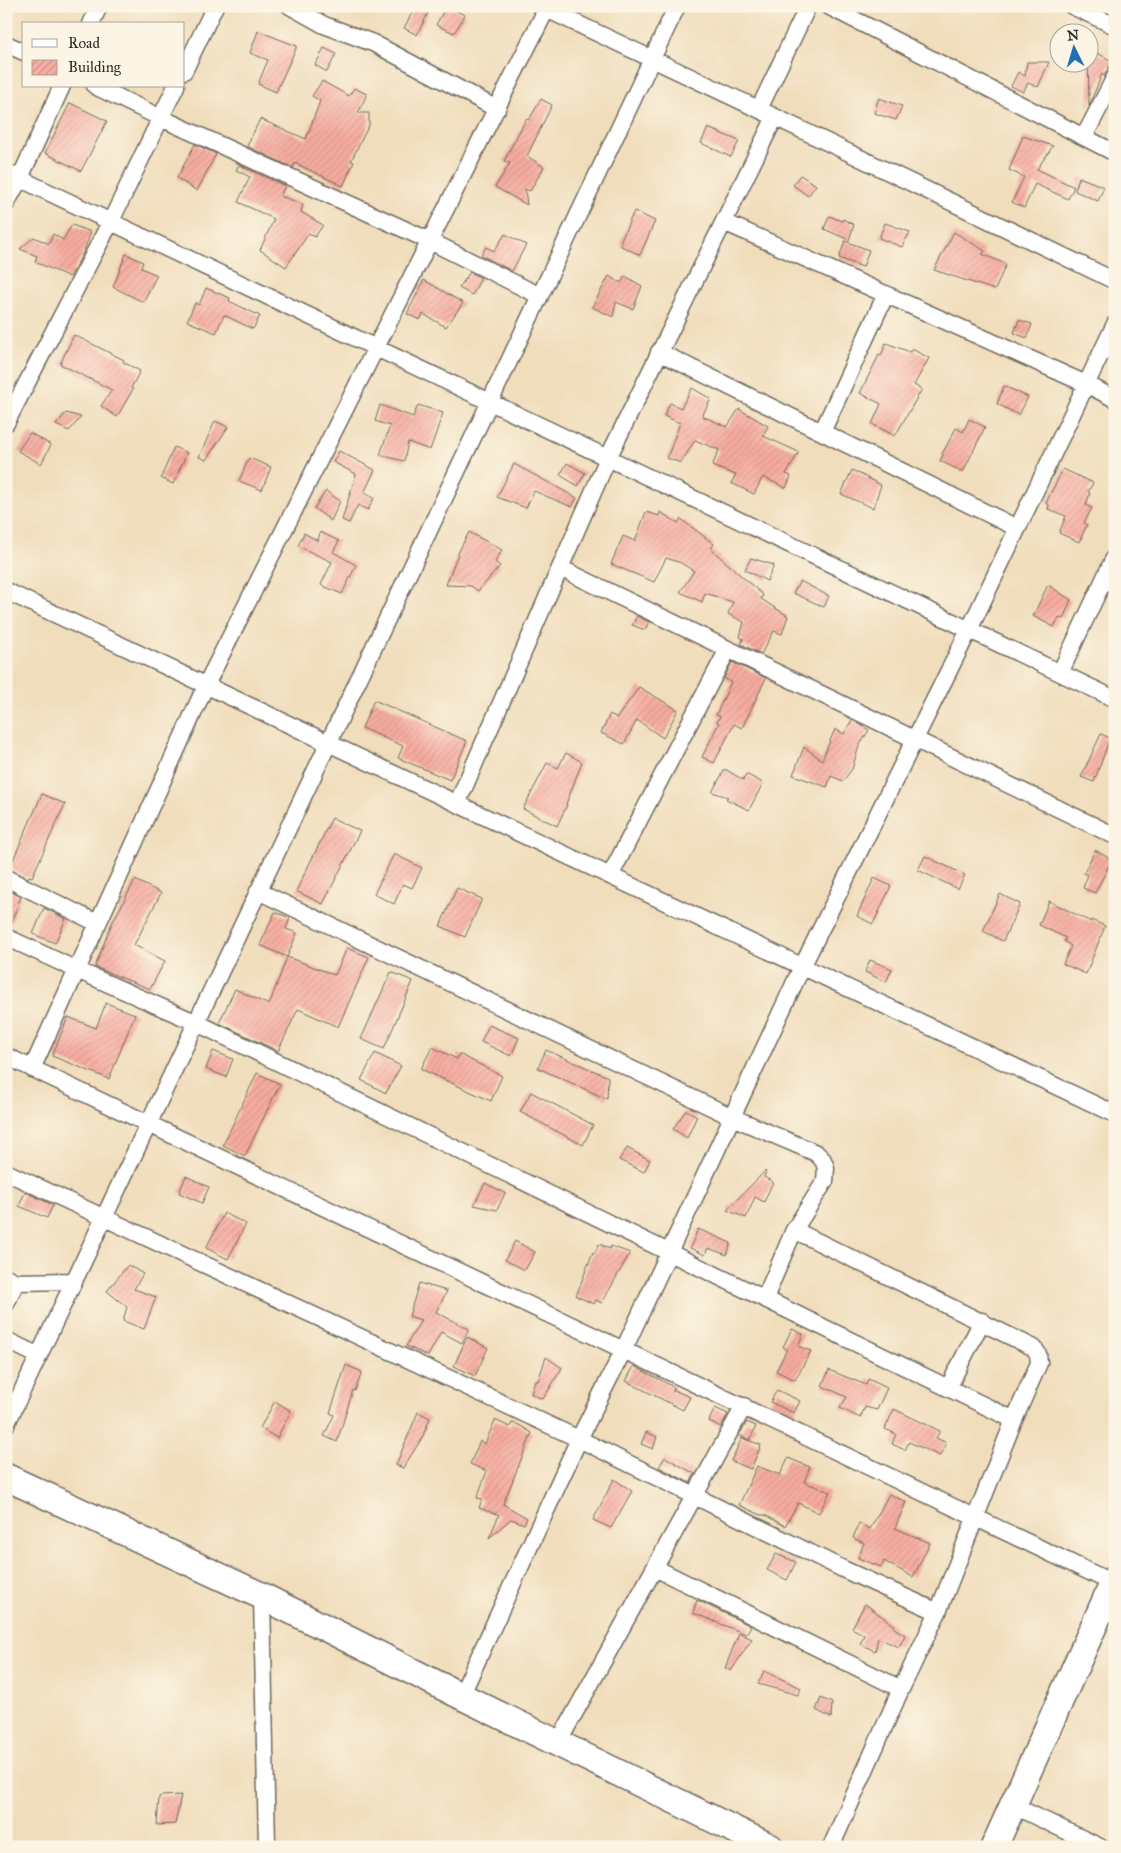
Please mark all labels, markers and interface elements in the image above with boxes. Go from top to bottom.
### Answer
legend [22,22,185,88]
north arrow [1048,22,1098,72]
text: N [1066,27,1080,45]
text: Road [68,34,100,52]
text: Building [68,58,122,76]

